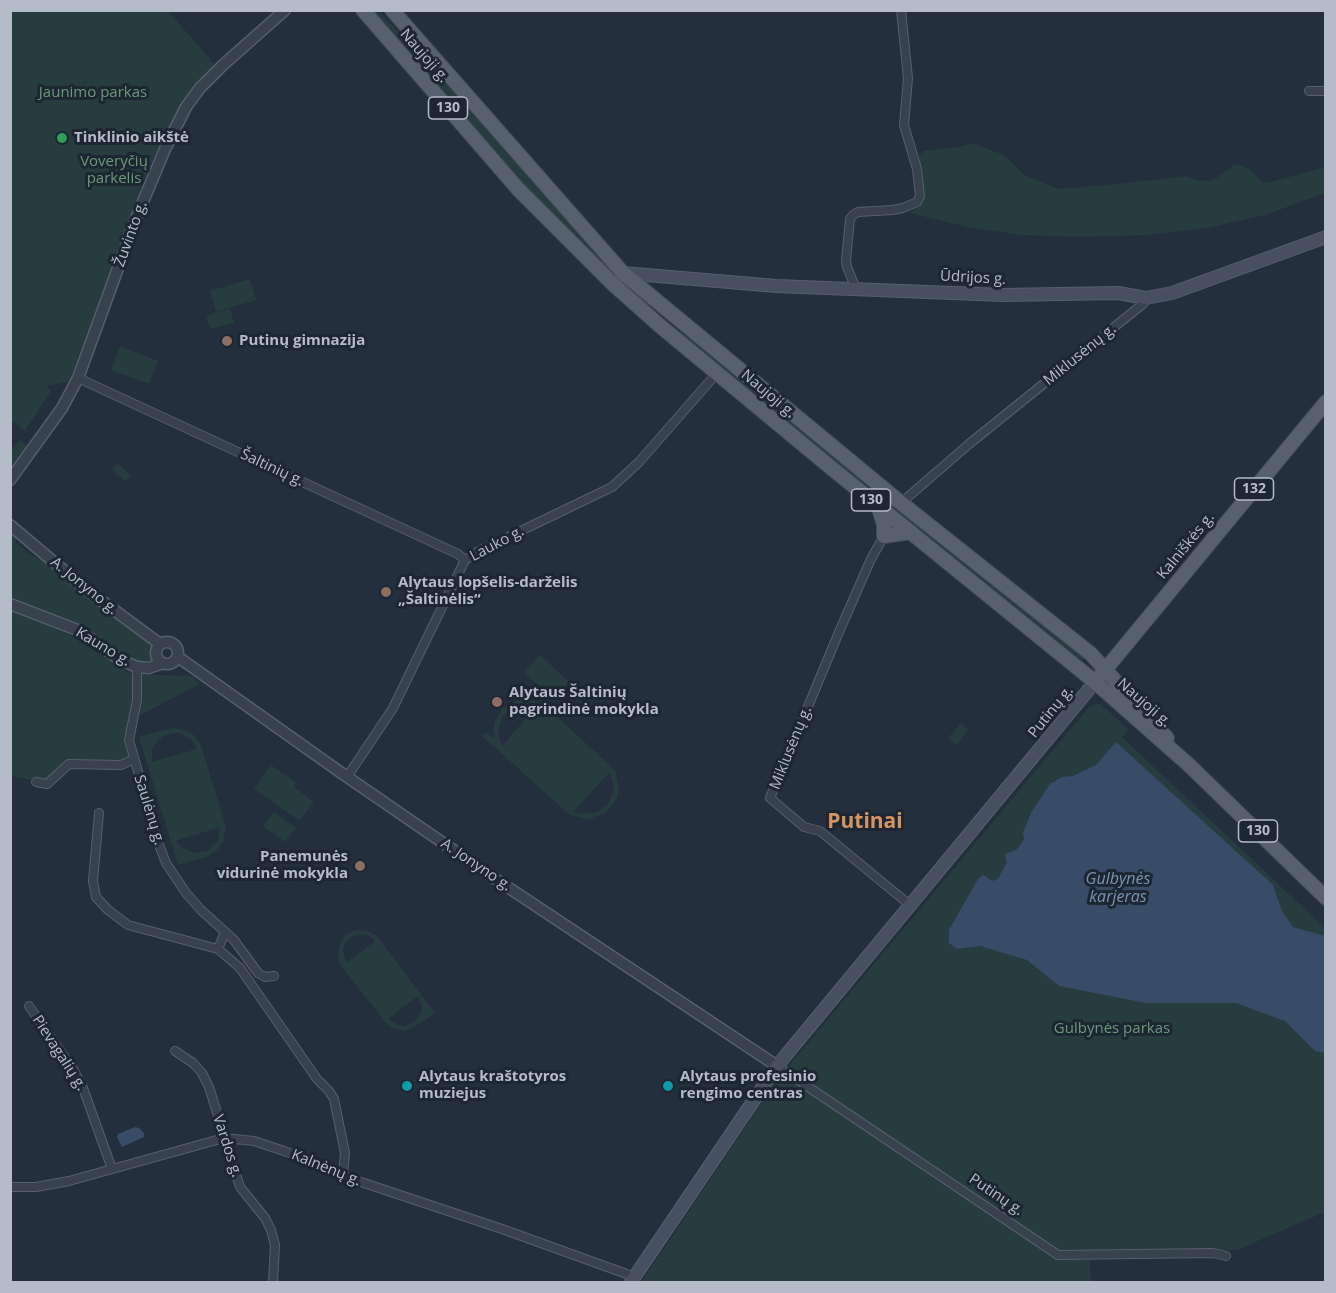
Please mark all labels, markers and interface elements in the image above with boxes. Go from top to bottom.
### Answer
street label: Naujoji g. [396,25,452,87]
park label: Jaunimo parkas [39,84,147,102]
road number: 130 [428,97,468,119]
place label: Tinklinio aikštė [74,129,189,147]
marker: Tinklinio aikštė [55,131,69,145]
park label: Voveryčių parkelis [80,153,148,188]
street label: Žuvinto g. [111,199,151,269]
street label: Ūdrijos g. [940,267,1006,289]
street label: Miklusėnų g. [1040,320,1120,390]
place label: Putinų gimnazija [239,332,365,350]
marker: Putinų gimnazija [220,334,234,348]
street label: Naujoji g. [737,366,799,422]
street label: Šaltinių g. [238,446,306,490]
road number: 132 [1234,478,1274,500]
road number: 130 [852,489,890,511]
street label: Kalniškės g. [1154,509,1218,583]
street label: Lauko g. [467,522,527,566]
street label: A. Jonyno g. [47,553,121,619]
place label: Alytaus lopšelis-darželis „Šaltinėlis“ [398,574,578,609]
marker: Alytaus lopšelis-darželis „Šaltinėlis“ [379,585,393,599]
street label: Kauno g. [72,624,134,670]
street label: Naujoji g. [1113,675,1175,731]
street label: Putinų g. [1025,682,1077,742]
place label: Alytaus Šaltinių pagrindinė mokykla [509,684,659,719]
marker: Alytaus Šaltinių pagrindinė mokykla [490,695,504,709]
street label: Miklusėnų g. [766,704,816,792]
street label: Saulėnų g. [130,773,168,847]
district label: Putinai [827,809,903,835]
road number: 130 [1238,820,1278,842]
street label: A. Jonyno g. [437,835,515,895]
place label: Panemunės vidurinė mokykla [217,848,348,883]
marker: Panemunės vidurinė mokykla [353,859,367,873]
water label: Gulbynės karjeras [1086,869,1150,907]
street label: Pievagalių g. [28,1012,90,1094]
park label: Gulbynės parkas [1054,1020,1170,1038]
place label: Alytaus kraštotyros muziejus [419,1068,566,1103]
place label: Alytaus profesinio rengimo centras [680,1068,816,1103]
marker: Alytaus kraštotyros muziejus [400,1079,414,1093]
marker: Alytaus profesinio rengimo centras [661,1079,675,1093]
street label: Vardos g. [208,1112,246,1180]
street label: Kalnėnų g. [289,1146,363,1190]
street label: Putinų g. [965,1170,1027,1220]

